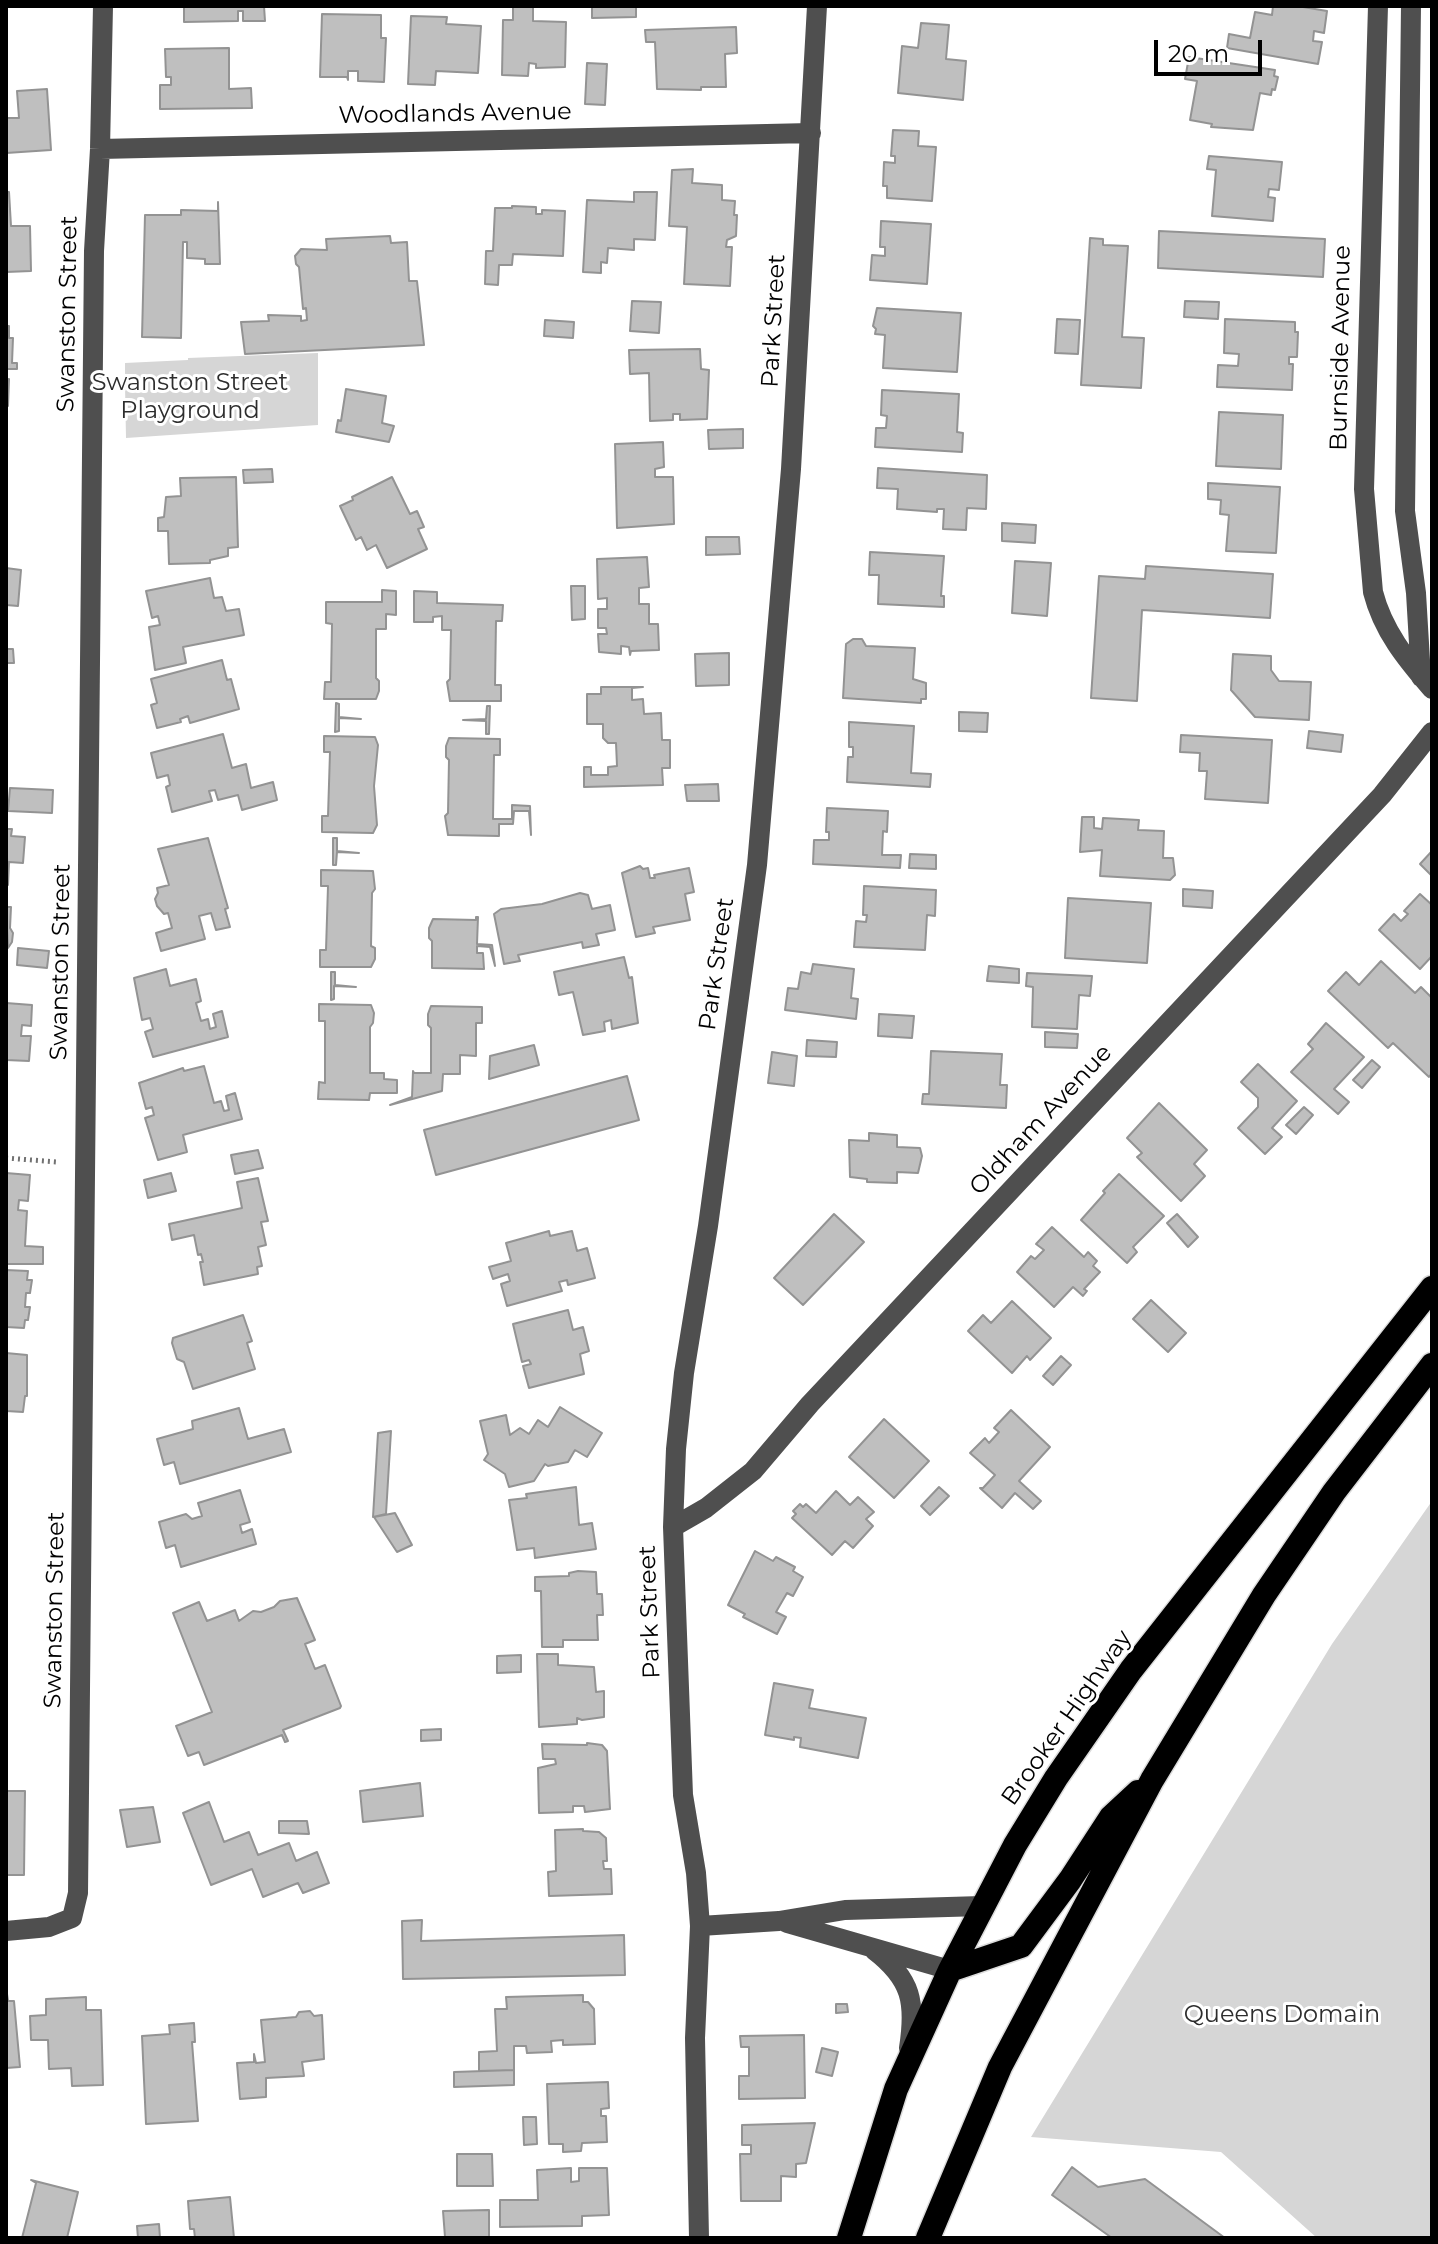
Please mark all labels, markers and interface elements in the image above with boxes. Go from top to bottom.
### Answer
scale bar [1158,24,1266,74]
text: 20 m [1168,39,1229,68]
street label: Woodlands Avenue [338,98,572,130]
street label: Swanston Street [52,215,84,413]
street label: Burnside Avenue [1325,245,1357,451]
street label: Park Street [756,254,792,388]
park label: Swanston Street Playground [92,369,288,425]
street label: Swanston Street [45,863,77,1061]
street label: Park Street [693,896,741,1032]
street label: Oldham Avenue [964,1039,1118,1201]
street label: Swanston Street [39,1511,71,1709]
street label: Park Street [633,1545,667,1679]
street label: Brooker Highway [996,1625,1138,1811]
park label: Queens Domain [1184,2001,1380,2029]

